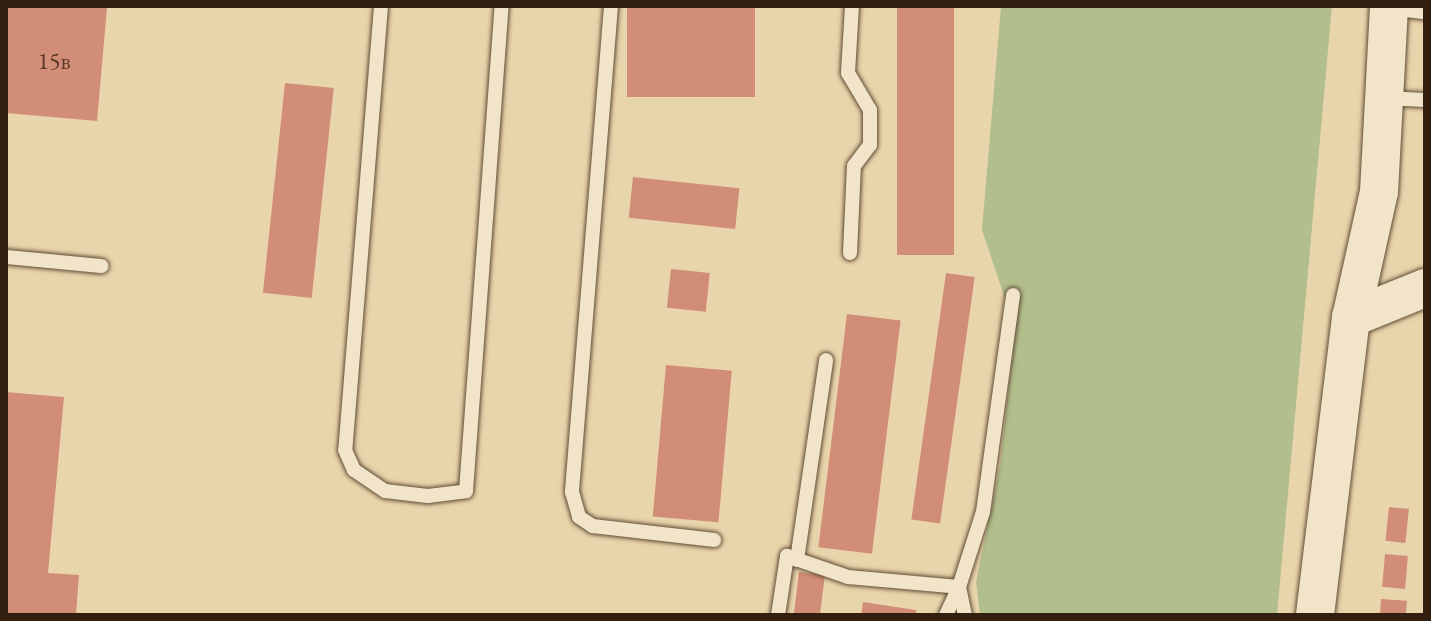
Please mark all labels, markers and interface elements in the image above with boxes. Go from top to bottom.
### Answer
house number: 15в [37,47,71,75]

